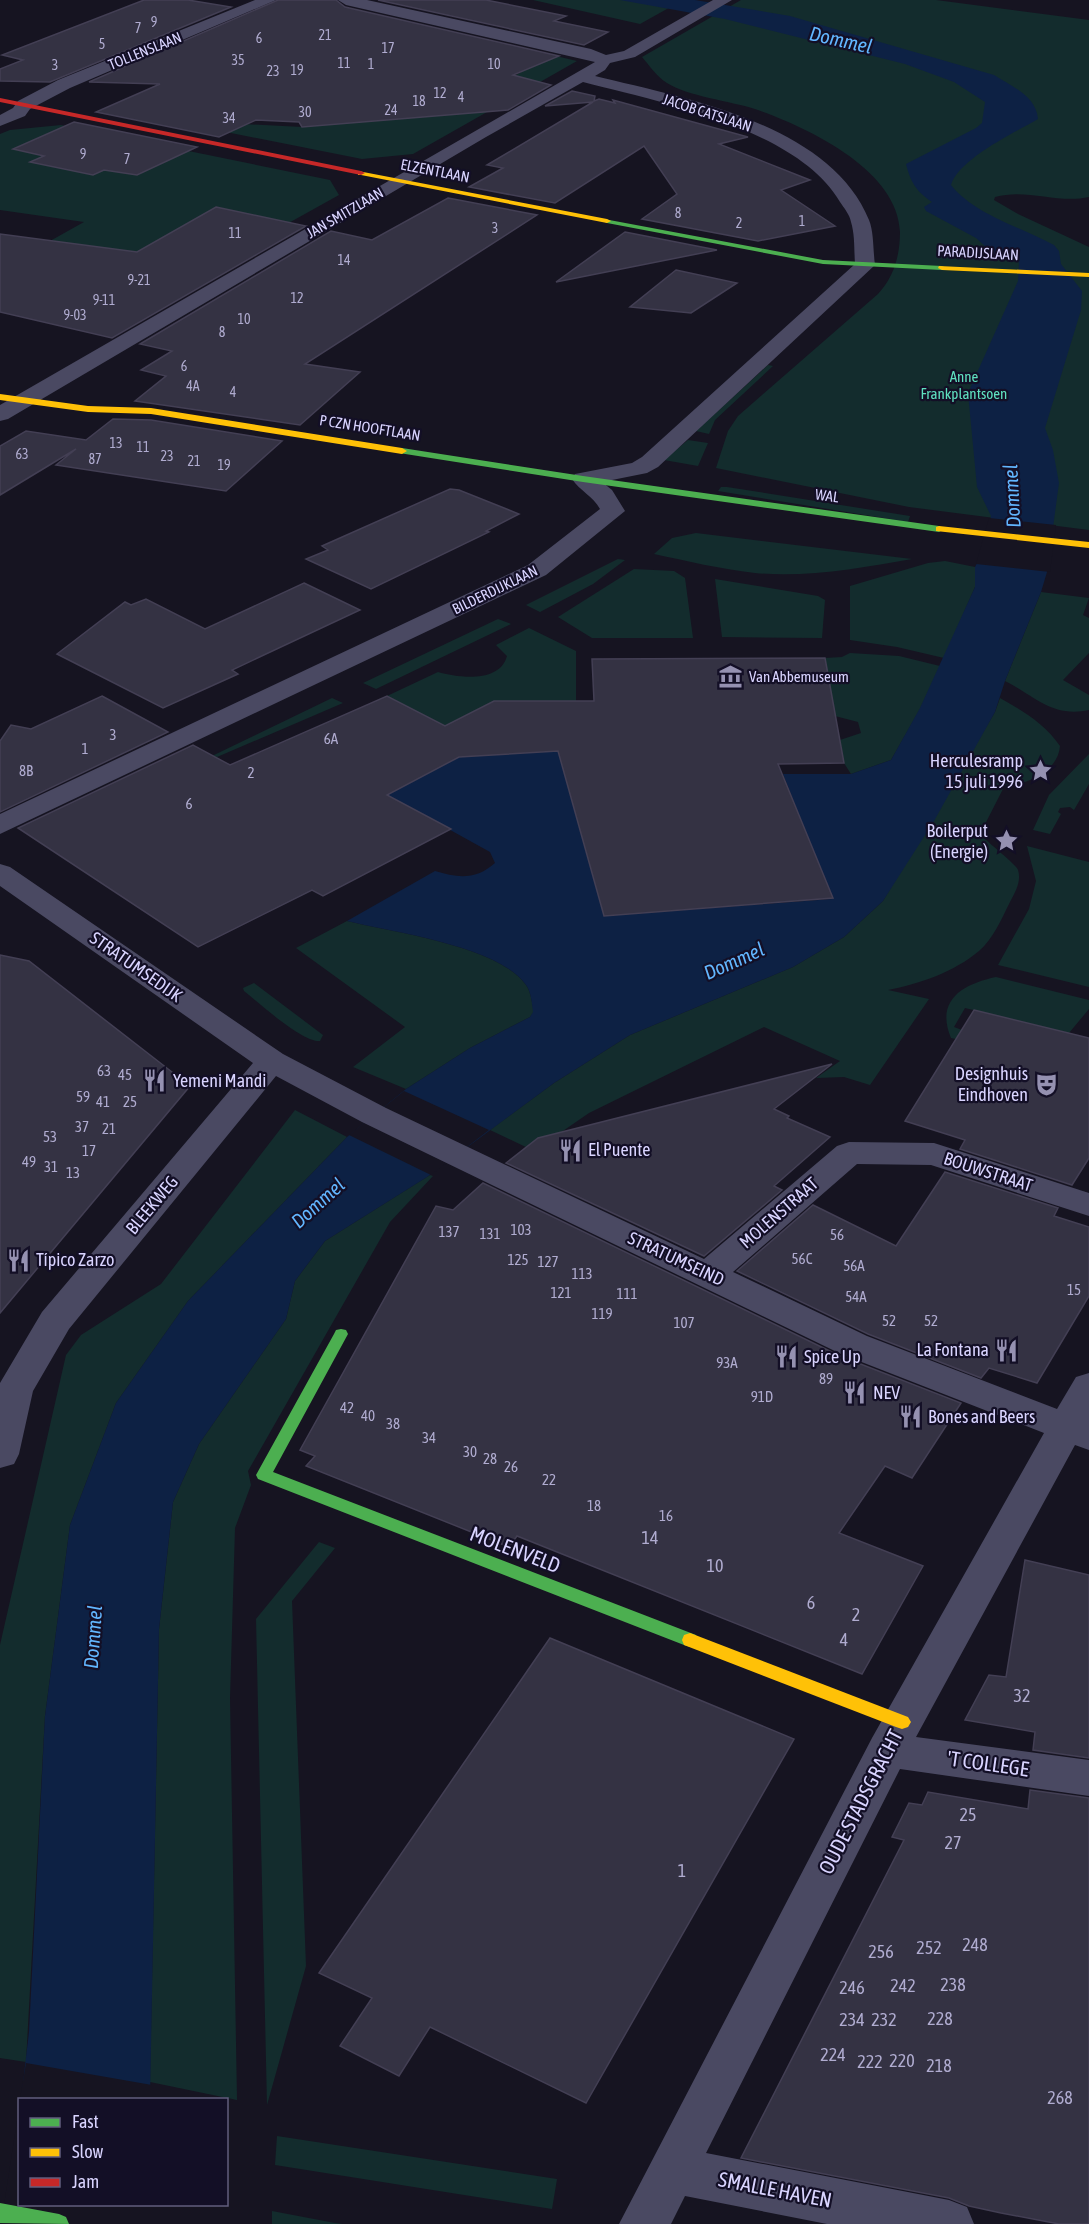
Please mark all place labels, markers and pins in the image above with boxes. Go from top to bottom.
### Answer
museum icon: Van Abbemuseum [718,664,744,690]
place label: Van Abbemuseum [749,668,849,685]
place label: Herculesramp 15 juli 1996 [930,750,1023,792]
place icon: Herculesramp 15 juli 1996 [1028,758,1054,784]
place label: Boilerput (Energie) [926,820,988,862]
place icon: Boilerput (Energie) [993,828,1019,854]
place label: Designhuis Eindhoven [955,1063,1028,1105]
restaurant icon: Yemeni Mandi [142,1068,168,1094]
place label: Yemeni Mandi [173,1070,266,1091]
theatre icon: Designhuis Eindhoven [1033,1071,1059,1097]
restaurant icon: El Puente [557,1137,583,1163]
place label: El Puente [588,1139,651,1160]
restaurant icon: Típico Zarzo [5,1247,31,1273]
place label: Típico Zarzo [36,1249,114,1270]
restaurant icon: La Fontana [994,1337,1020,1363]
place label: La Fontana [916,1339,989,1360]
restaurant icon: Spice Up [773,1344,799,1370]
place label: Spice Up [804,1346,861,1367]
restaurant icon: NEV [842,1380,868,1406]
place label: NEV [873,1382,900,1403]
restaurant icon: Bones and Beers [897,1404,923,1430]
place label: Bones and Beers [928,1406,1035,1427]

